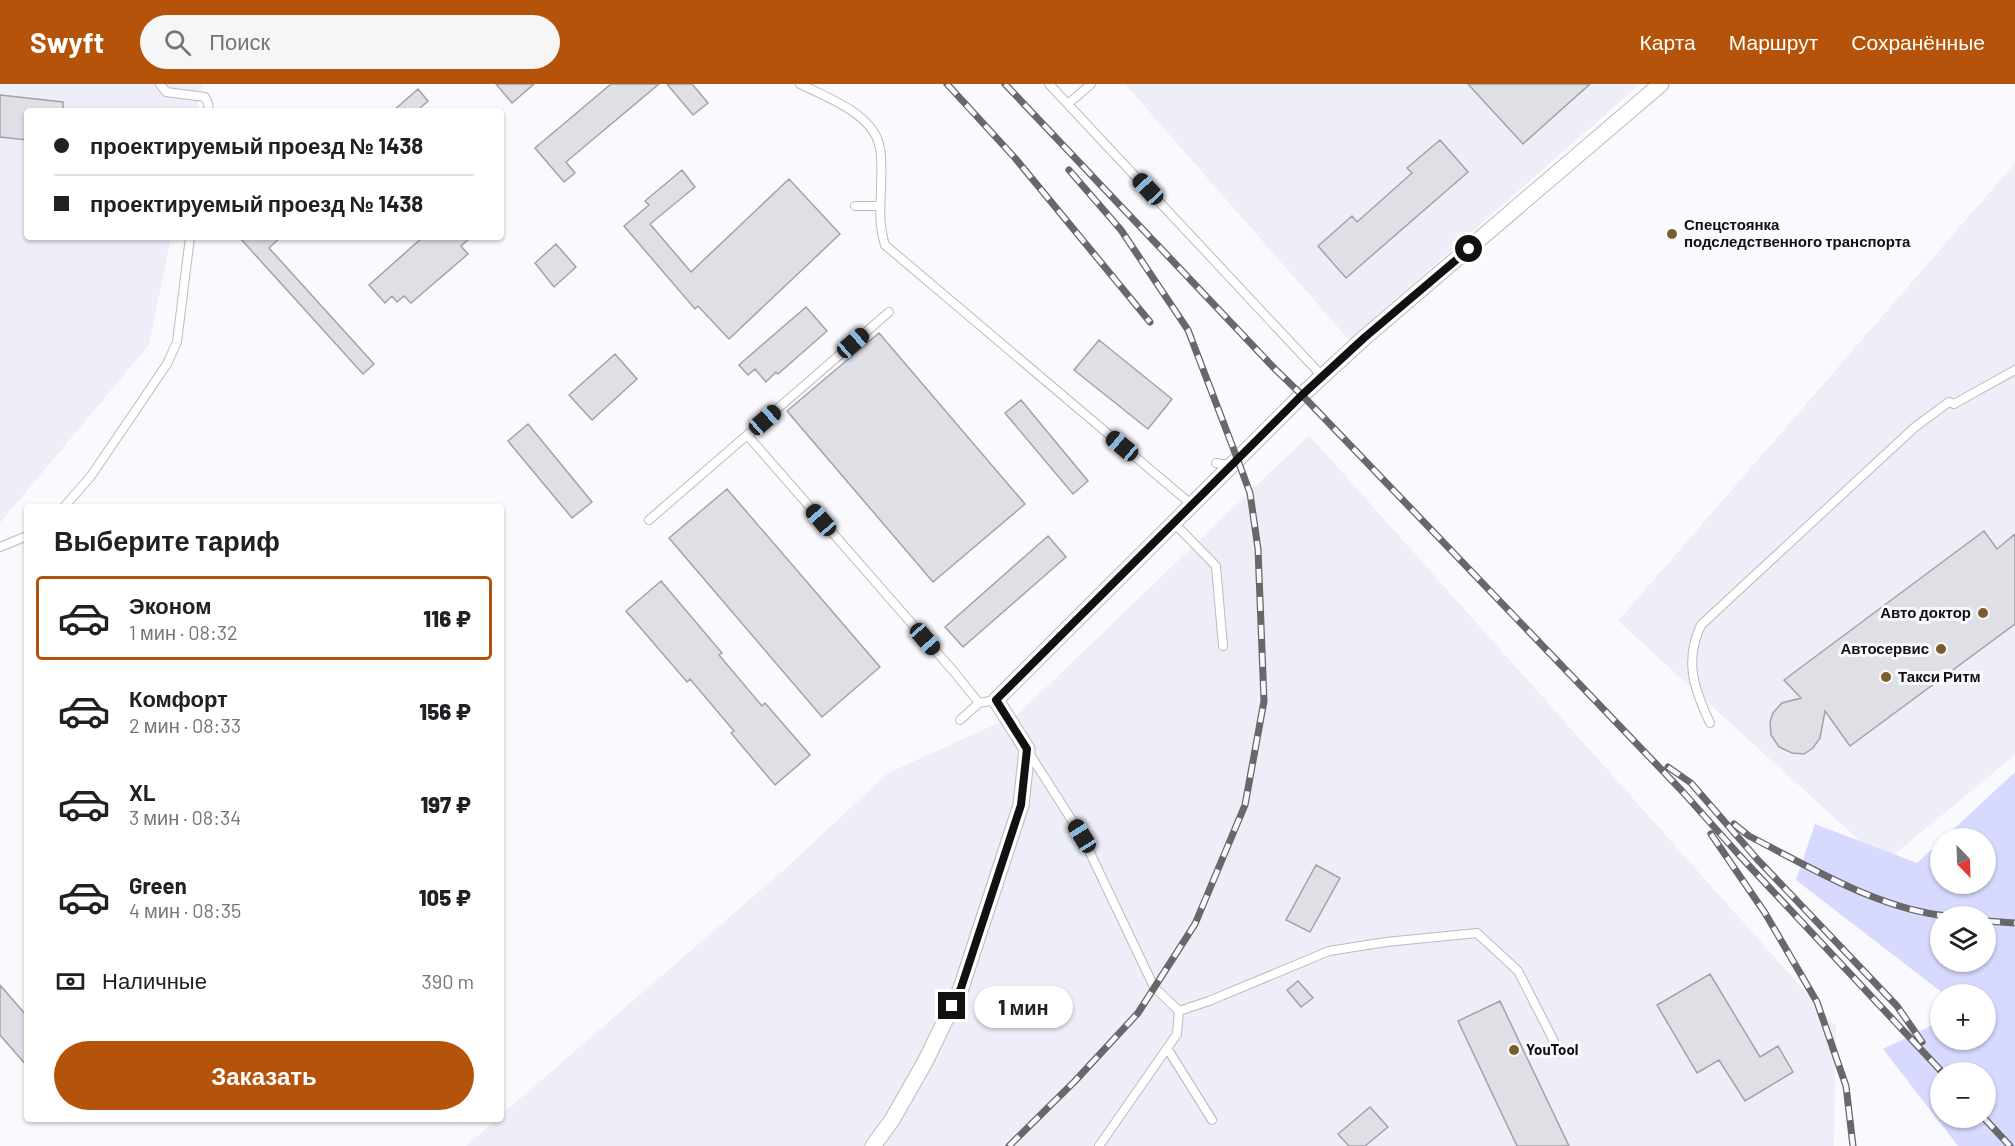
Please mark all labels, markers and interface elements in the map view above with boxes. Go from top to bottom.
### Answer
search box [140,15,560,69]
text: Swyft [30,25,104,59]
icon: search [161,26,194,59]
text: Поиск [209,28,270,54]
text: Карта [1640,29,1696,54]
text: Маршрут [1729,29,1818,54]
text: Сохранённые [1851,29,1985,54]
text: проектируемый проезд № 1438 [90,132,423,158]
car [1129,170,1167,208]
text: проектируемый проезд № 1438 [90,190,423,216]
place label: Спецстоянка подследственного транспорта [1684,215,1911,250]
marker: Спецстоянка подследственного транспорта [1665,227,1679,241]
route start [1455,235,1482,262]
car [834,324,872,362]
car [746,401,784,439]
car [1102,428,1142,464]
car [802,501,840,539]
text: Выберите тариф [54,524,280,556]
icon: car [57,591,111,645]
text: Эконом [129,592,212,618]
place label: Авто доктор [1880,603,1971,621]
text: 116 ₽ [423,605,471,631]
marker: Авто доктор [1976,606,1990,620]
text: 1 мин · 08:32 [129,620,238,644]
car [906,620,944,658]
place label: Автосервис [1840,639,1929,657]
marker: Автосервис [1934,642,1948,656]
place label: Такси Ритм [1898,667,1981,685]
marker: Такси Ритм [1879,670,1893,684]
icon: car [57,684,111,738]
text: Комфорт [129,685,228,711]
text: 156 ₽ [419,698,471,724]
text: 2 мин · 08:33 [129,713,241,737]
icon: car [57,777,111,831]
text: XL [129,779,155,805]
text: 197 ₽ [421,791,471,817]
text: 3 мин · 08:34 [129,805,241,829]
car [1065,816,1099,856]
north arrow [1930,828,1996,894]
map controls [1930,828,1996,1128]
icon: car [57,870,111,924]
text: Green [129,872,187,898]
text: 105 ₽ [419,884,471,910]
text: 4 мин · 08:35 [129,898,241,922]
button: layers [1930,906,1996,972]
icon: cash [54,965,87,998]
text: Наличные [102,967,207,993]
text: 390 m [421,969,474,993]
button: + [1930,984,1996,1050]
callout: 1 мин [973,985,1072,1027]
route end [938,992,965,1019]
text: 1 мин [998,995,1049,1019]
place label: YouTool [1526,1040,1579,1058]
button: Заказать [54,1041,474,1110]
marker: YouTool [1507,1043,1521,1057]
button: − [1930,1062,1996,1128]

